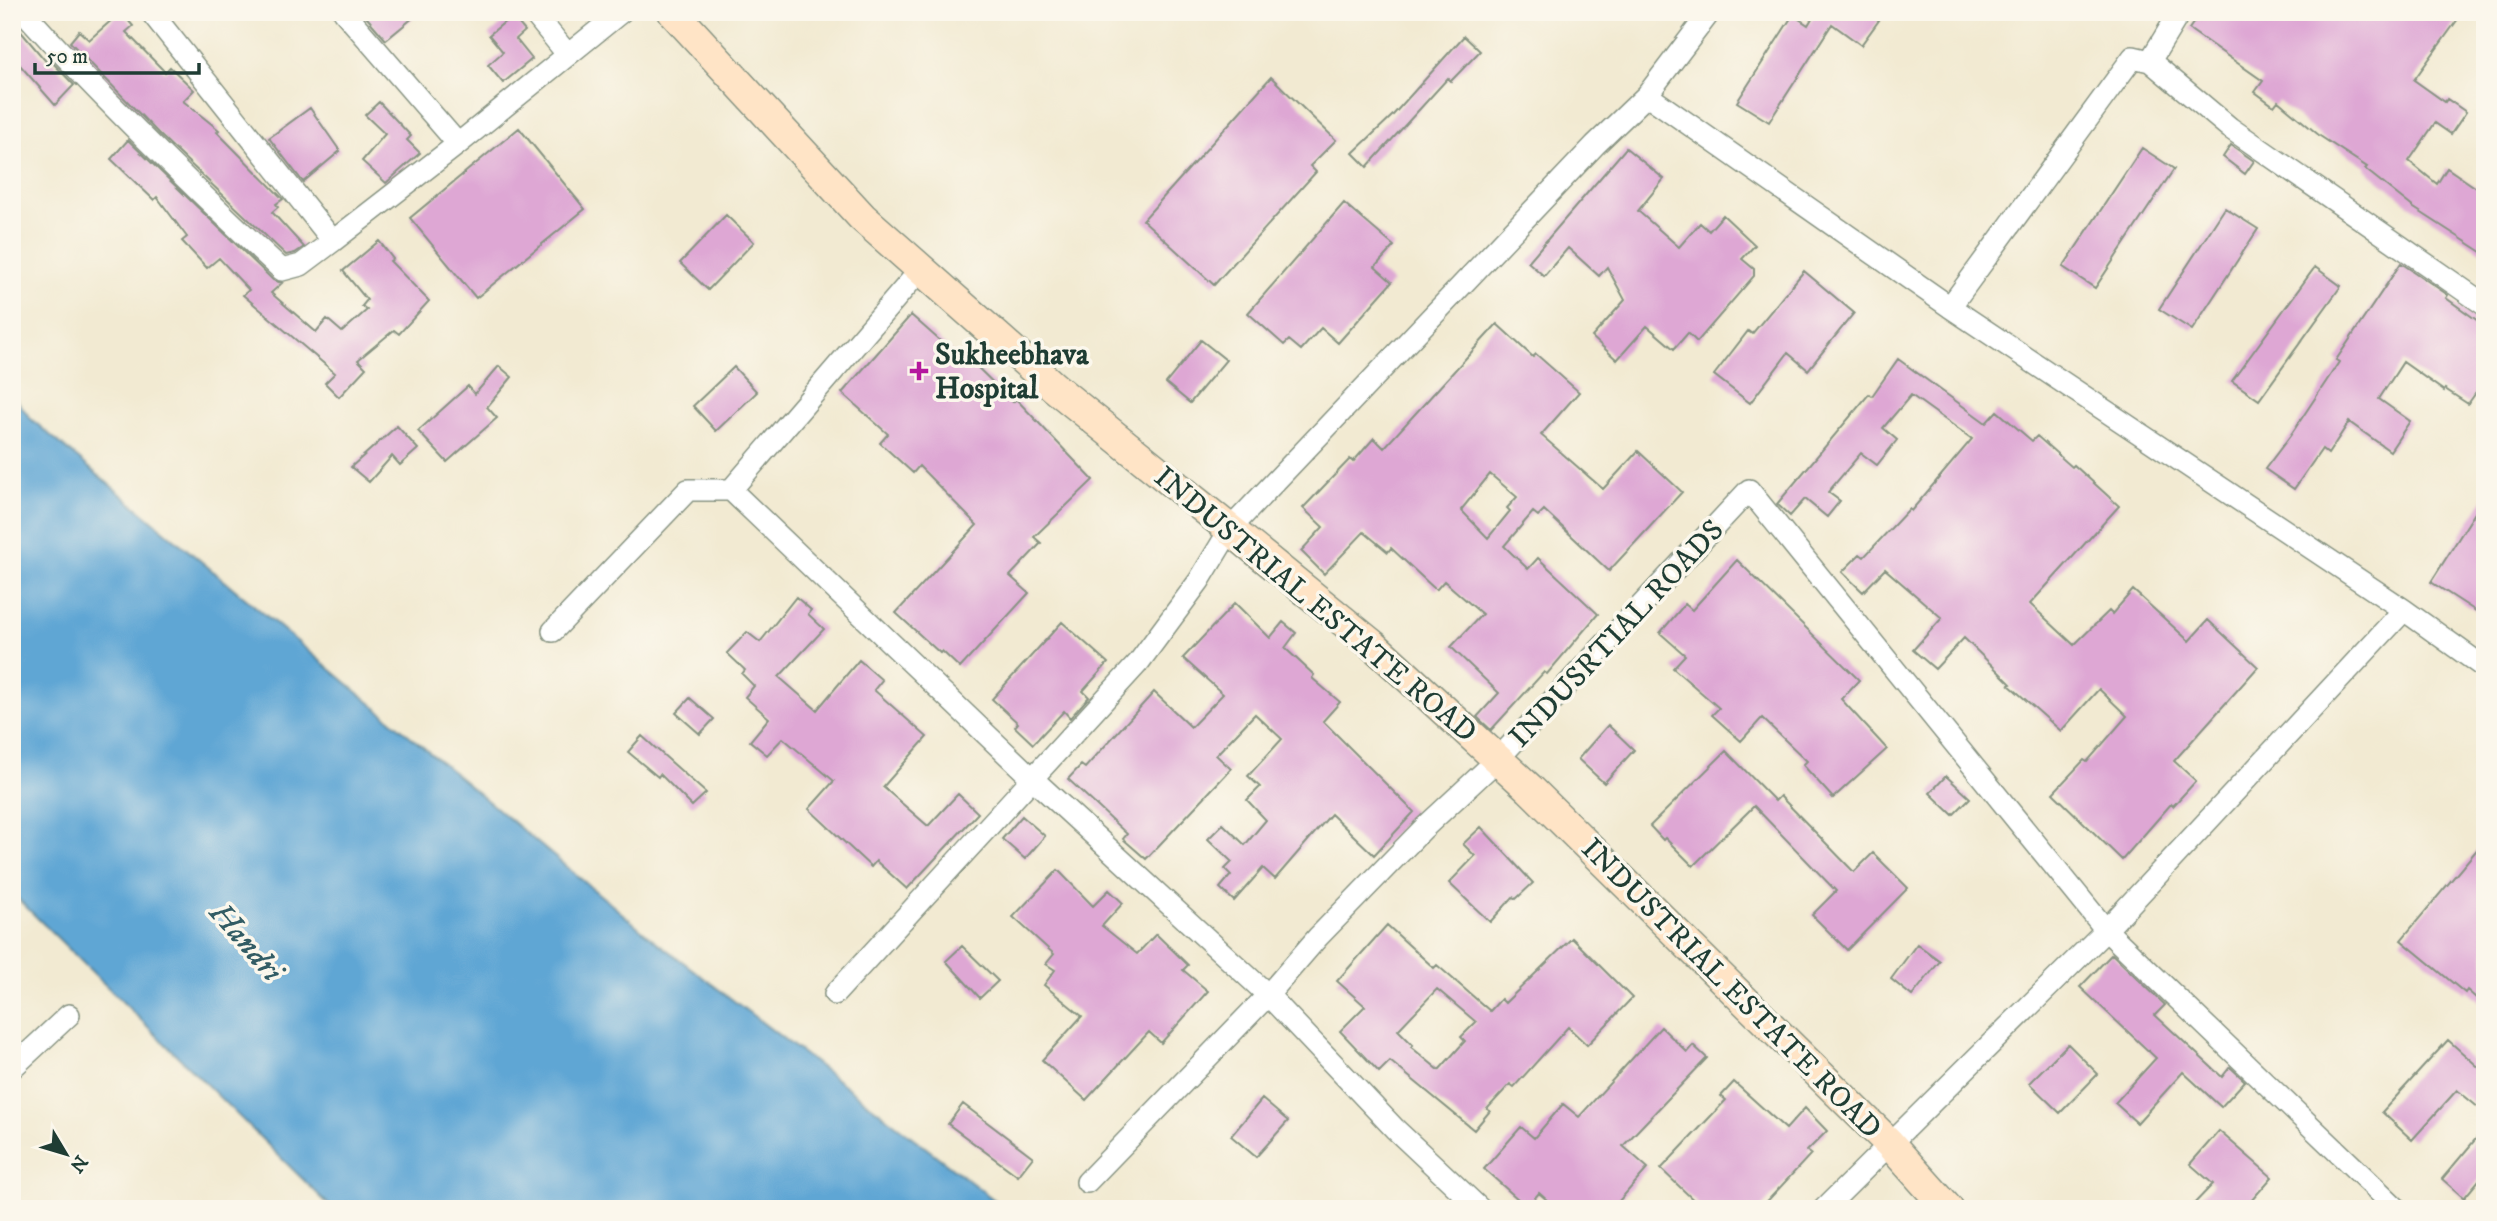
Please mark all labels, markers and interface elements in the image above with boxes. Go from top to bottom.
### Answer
scale bar [35,32,200,76]
text: 50 m [46,44,88,70]
place label: Sukheebhava Hospital [935,337,1090,408]
marker: Sukheebhava Hospital [909,361,929,381]
street label: INDUSTRIAL ESTATE ROAD [1146,459,1484,751]
street label: INDUSRTIAL ROADS [1502,512,1732,756]
street label: INDUSTRIAL ESTATE ROAD [1573,831,1889,1147]
water label: Handri [199,893,292,992]
north arrow [32,1120,102,1190]
text: N [64,1150,92,1177]

